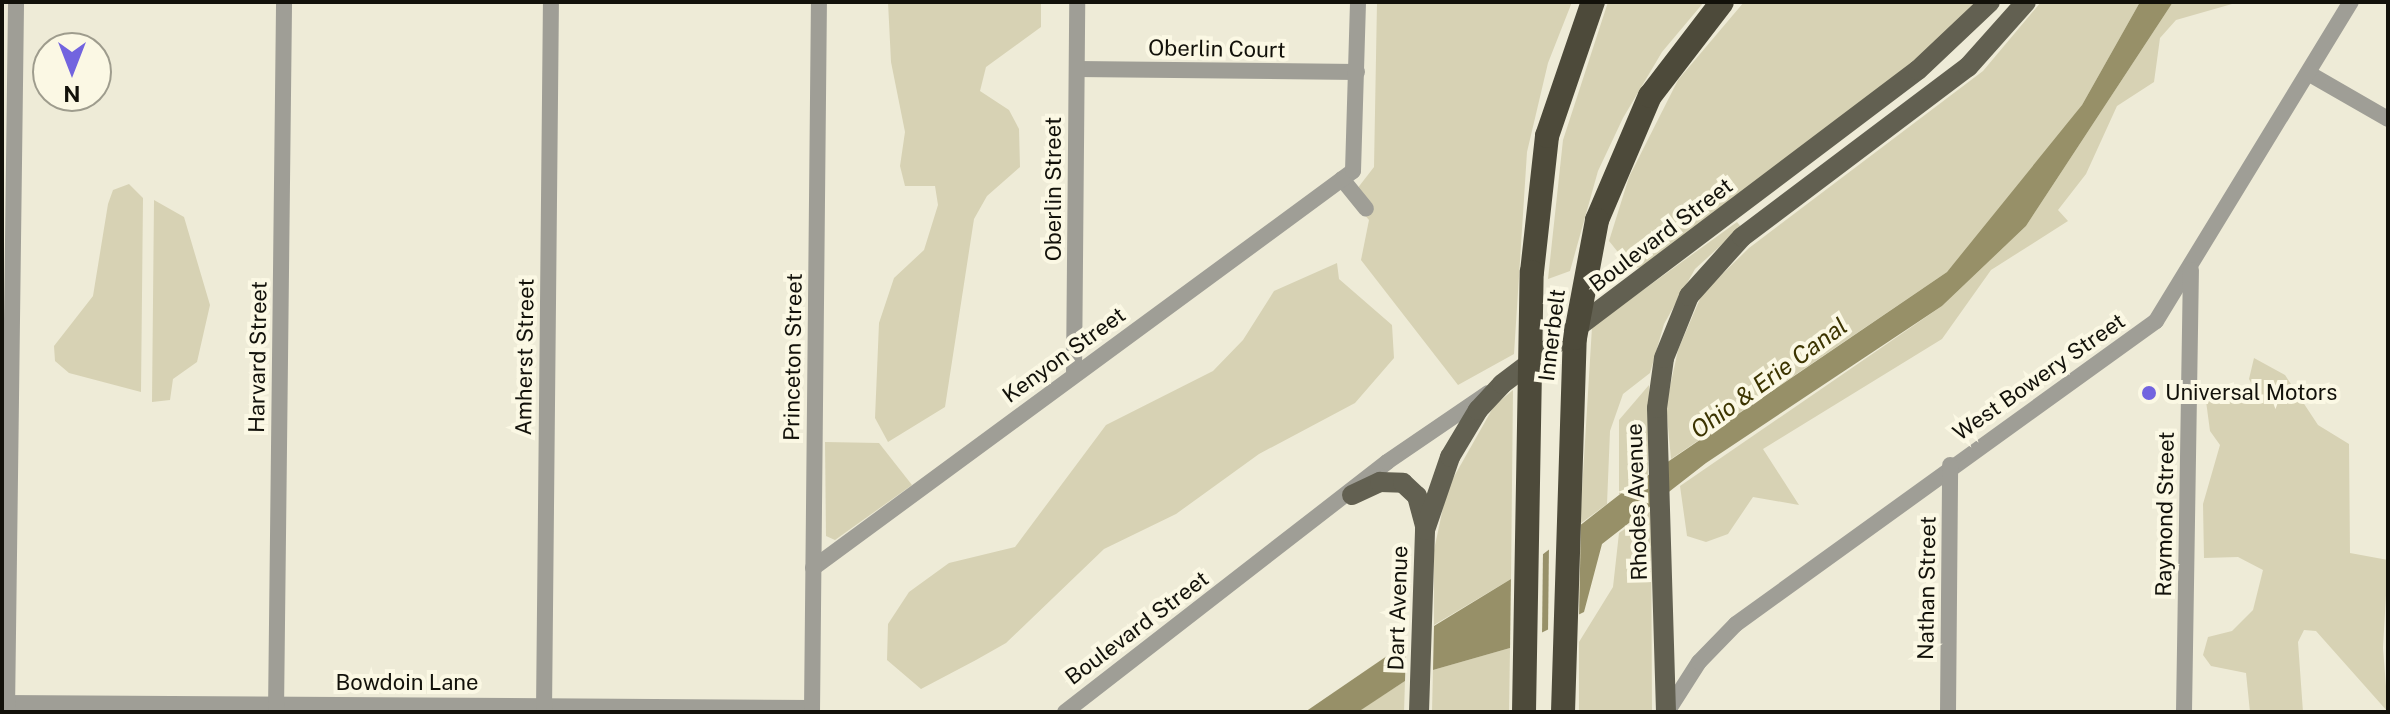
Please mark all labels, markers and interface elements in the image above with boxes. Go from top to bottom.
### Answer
north arrow [32,32,112,112]
street label: Oberlin Court [1148,35,1286,63]
text: N [63,81,81,107]
street label: Oberlin Street [1041,117,1067,261]
street label: Boulevard Street [1584,173,1738,297]
street label: Princeton Street [778,273,808,441]
street label: Amherst Street [510,278,540,436]
street label: Harvard Street [243,281,273,433]
street label: Innerbelt [1533,287,1571,383]
street label: Kenyon Street [997,302,1131,408]
street label: West Bowery Street [1948,308,2130,446]
water label: Ohio & Erie Canal [1685,311,1853,445]
place label: Universal Motors [2165,380,2337,406]
marker: Universal Motors [2140,384,2158,402]
street label: Rhodes Avenue [1621,423,1653,581]
street label: Raymond Street [2150,431,2180,597]
street label: Nathan Street [1913,516,1941,660]
street label: Dart Avenue [1383,545,1413,671]
street label: Boulevard Street [1060,566,1214,690]
street label: Bowdoin Lane [336,670,478,696]

